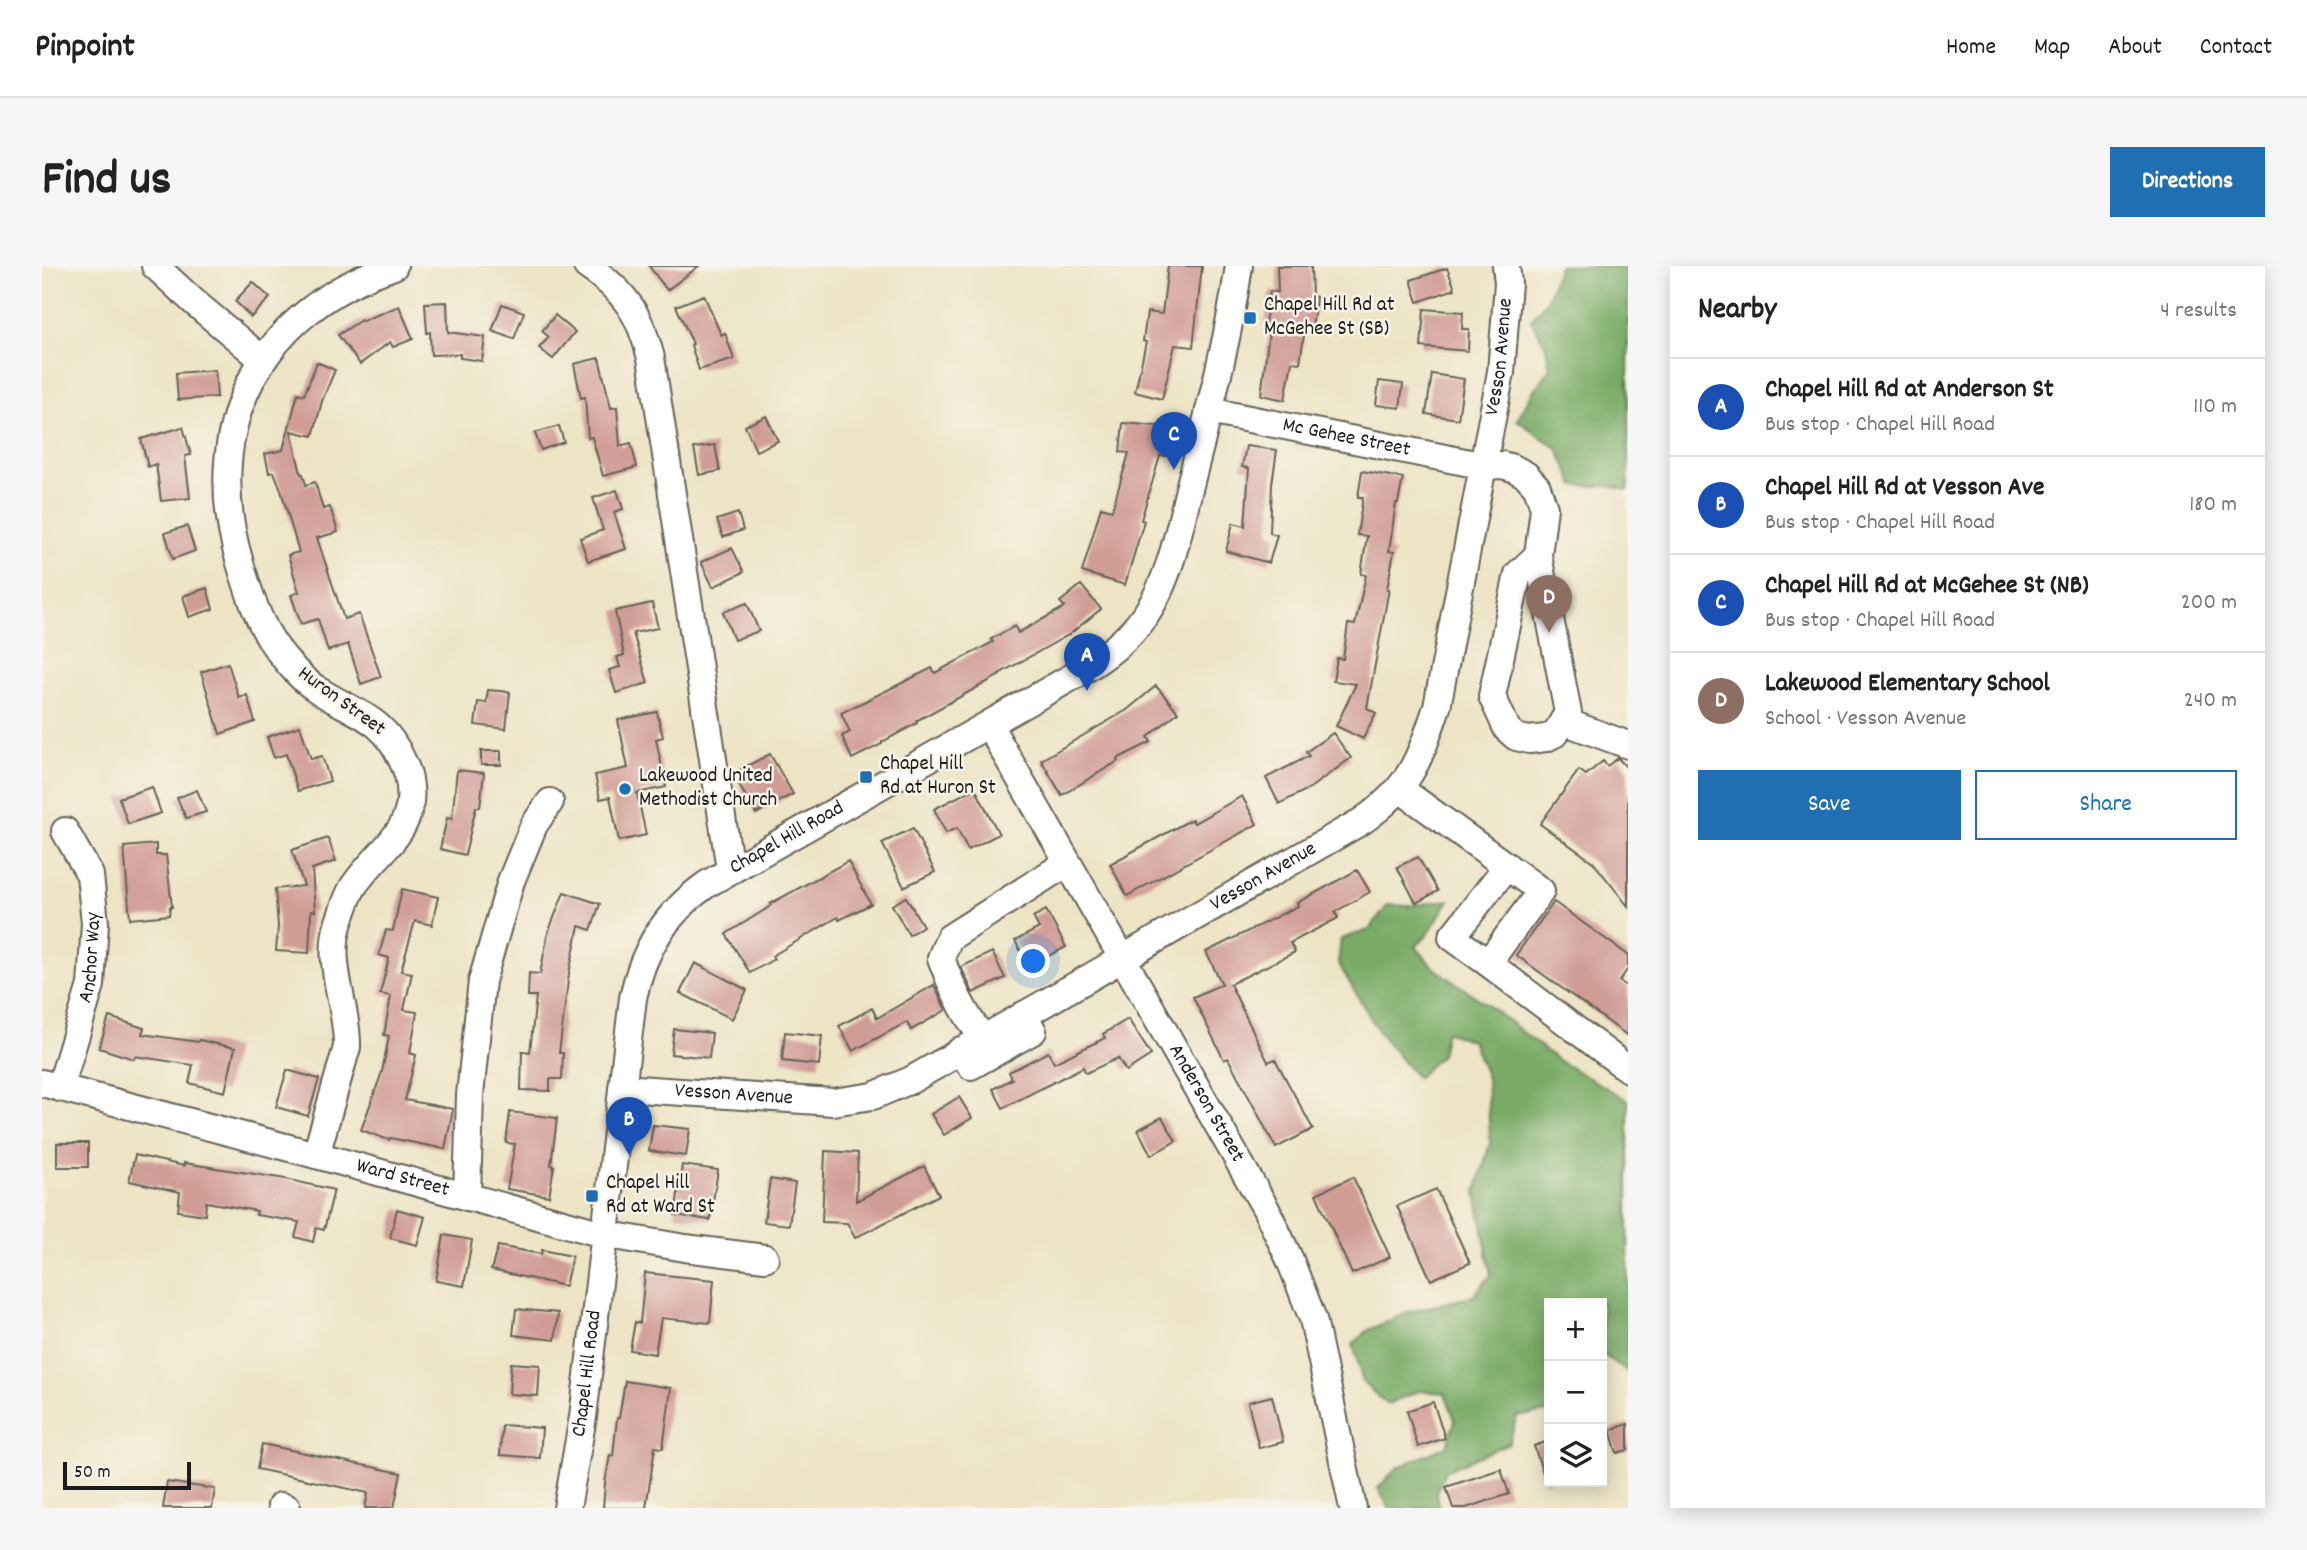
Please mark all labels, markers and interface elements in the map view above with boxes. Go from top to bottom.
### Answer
text: Pinpoint [35,25,135,72]
text: Home [1946,31,1996,65]
text: Map [2034,31,2070,65]
text: About [2108,31,2162,65]
text: Contact [2200,31,2272,65]
text: Find us [42,147,171,217]
button: Directions [2110,147,2265,217]
text: Nearby [1698,290,1776,333]
place label: Chapel Hill Rd at McGehee St (SB) [1264,291,1395,345]
text: 4 results [2160,295,2237,328]
street label: Vesson Avenue [1478,297,1522,418]
marker: Chapel Hill Rd at McGehee St (SB) [1242,310,1258,326]
text: Chapel Hill Rd at Anderson St [1765,372,2054,409]
text: A [1715,391,1727,424]
text: 110 m [2193,391,2237,424]
text: Bus stop · Chapel Hill Road [1765,409,1995,442]
street label: Mc Gehee Street [1280,411,1413,466]
pin: C [1151,412,1197,470]
text: Chapel Hill Rd at Vesson Ave [1765,470,2044,507]
text: B [1716,489,1726,522]
text: 180 m [2189,489,2237,522]
text: Bus stop · Chapel Hill Road [1765,507,1995,540]
text: Chapel Hill Rd at McGehee St (NB) [1765,568,2089,605]
pin: D [1526,575,1572,633]
text: C [1715,587,1727,620]
text: 200 m [2181,587,2237,620]
text: Bus stop · Chapel Hill Road [1765,605,1995,638]
pin: A [1064,633,1110,691]
street label: Huron Street [291,660,391,744]
text: Lakewood Elementary School [1765,666,2050,703]
text: D [1715,685,1727,718]
text: 240 m [2184,685,2237,718]
text: School · Vesson Avenue [1765,703,1966,736]
place label: Chapel Hill Rd at Huron St [880,750,996,804]
place label: Lakewood United Methodist Church [639,762,777,816]
marker: Chapel Hill Rd at Huron St [858,769,874,785]
button: Save [1698,770,1961,840]
button: Share [1975,770,2237,840]
marker: Lakewood United Methodist Church [617,781,633,797]
street label: Chapel Hill Road [724,794,850,883]
street label: Vesson Avenue [1205,835,1323,920]
street label: Anchor Way [71,910,110,1007]
your location [1016,944,1050,978]
street label: Anderson Street [1160,1039,1251,1168]
street label: Vesson Avenue [674,1077,794,1114]
pin: B [606,1097,652,1155]
street label: Ward Street [352,1152,453,1206]
place label: Chapel Hill Rd at Ward St [606,1169,715,1223]
marker: Chapel Hill Rd at Ward St [584,1188,600,1204]
map controls [1544,1298,1607,1487]
button: + [1544,1298,1607,1361]
street label: Chapel Hill Road [565,1309,611,1439]
button: − [1544,1361,1607,1424]
button: layers [1544,1424,1607,1487]
scale bar [63,1459,191,1491]
text: 50 m [74,1460,111,1487]

